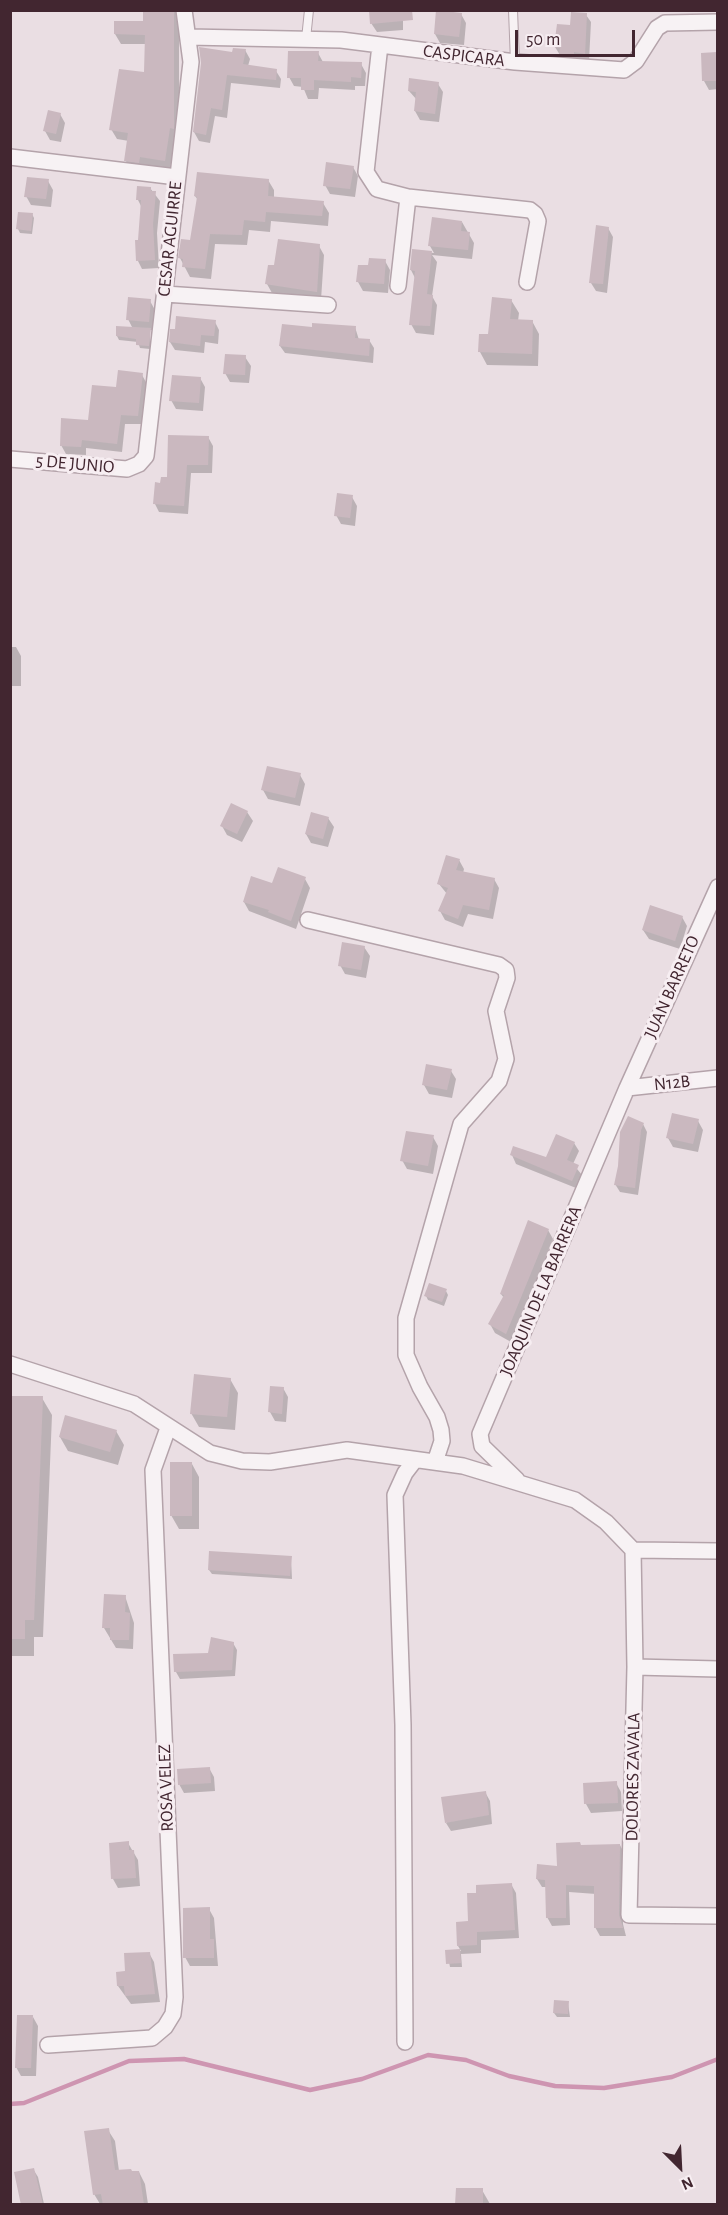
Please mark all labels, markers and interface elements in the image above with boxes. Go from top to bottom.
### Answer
scale bar [518,18,638,56]
text: 50 m [526,31,560,49]
street label: CASPICARA [422,40,506,72]
street label: CESAR AGUIRRE [153,180,187,298]
street label: 5 DE JUNIO [35,450,115,478]
street label: JUAN BARRETO [640,932,704,1042]
street label: N12B [653,1070,691,1096]
street label: JOAQUIN DE LA BARRERA [495,1203,587,1379]
street label: DOLORES ZAVALA [621,1712,645,1842]
street label: ROSA VELEZ [154,1744,178,1832]
north arrow [650,2137,710,2197]
text: N [679,2174,696,2193]

